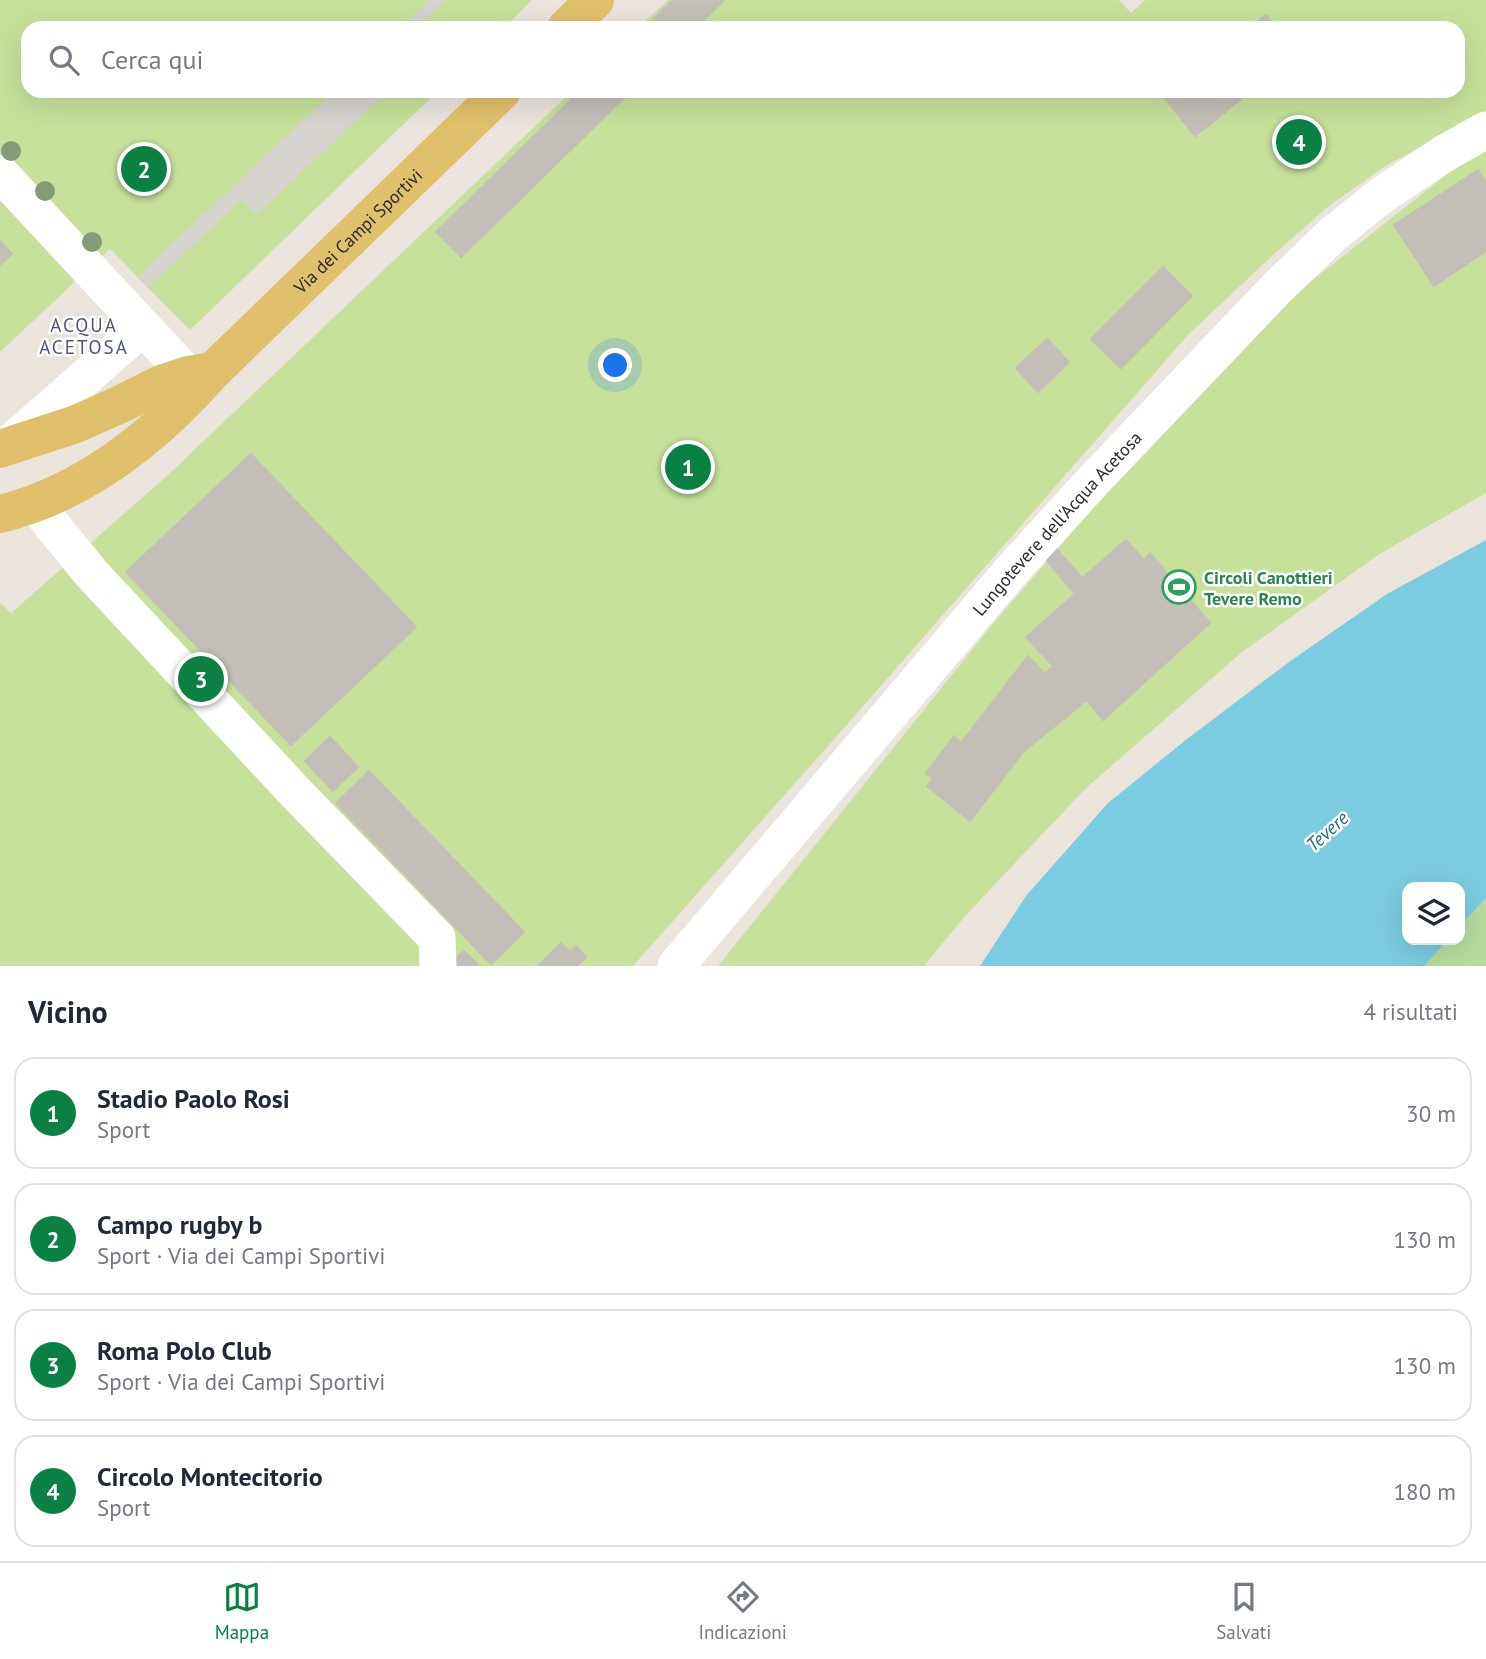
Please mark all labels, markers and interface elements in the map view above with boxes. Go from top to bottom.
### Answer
search box [21,21,1465,98]
icon: search [45,41,83,79]
text: Cerca qui [101,43,204,76]
pin: 4 [1276,116,1322,168]
pin: 2 [121,143,167,195]
street label: Via dei Campi Sportivi [288,163,427,299]
district label: ACQUA ACETOSA [39,313,129,359]
your location [598,348,632,382]
street label: Lungotevere dell'Acqua Acetosa [967,426,1146,620]
pin: 1 [665,441,711,493]
place label: Circoli Canottieri Tevere Remo [1204,566,1333,610]
sports icon: Circoli Canottieri Tevere Remo [1160,568,1198,606]
pin: 3 [178,653,224,705]
water label: Tevere [1301,806,1353,856]
map controls [1402,882,1465,945]
button: layers [1402,882,1465,945]
text: Vicino [28,992,108,1031]
text: 4 risultati [1363,997,1458,1026]
text: Stadio Paolo Rosi [97,1082,290,1115]
text: 1 [46,1099,60,1128]
text: 30 m [1406,1099,1456,1128]
text: Sport [97,1115,150,1144]
text: Campo rugby b [97,1208,262,1241]
text: 2 [46,1225,60,1254]
text: 130 m [1394,1225,1456,1254]
text: Sport · Via dei Campi Sportivi [97,1241,385,1270]
text: Roma Polo Club [97,1334,272,1367]
text: 3 [46,1351,60,1380]
text: 130 m [1394,1351,1456,1380]
text: Sport · Via dei Campi Sportivi [97,1367,385,1396]
text: Circolo Montecitorio [97,1460,323,1493]
text: 4 [46,1477,60,1506]
text: 180 m [1394,1477,1456,1506]
text: Sport [97,1493,150,1522]
tab: Mappa [215,1578,269,1644]
tab: Indicazioni [698,1578,787,1644]
tab: Salvati [1216,1578,1271,1644]

